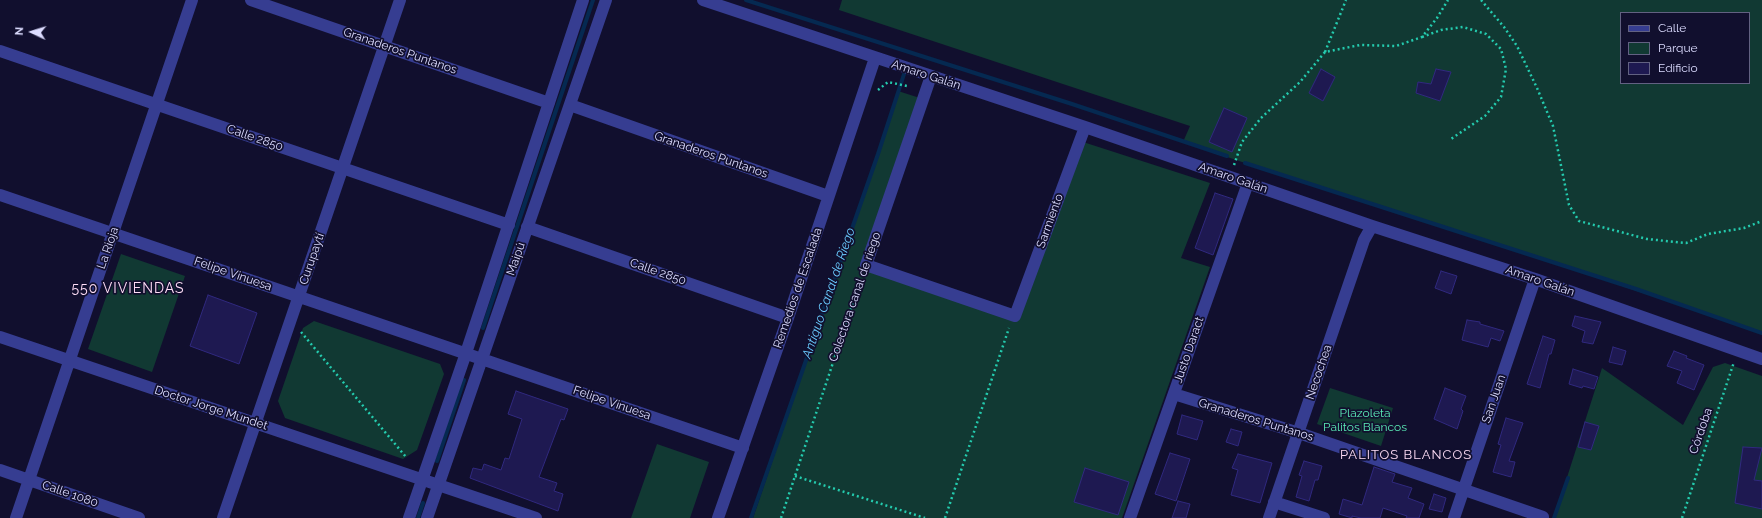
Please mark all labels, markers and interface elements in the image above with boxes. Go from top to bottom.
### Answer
north arrow [12,12,52,52]
legend [1620,12,1750,84]
text: Calle [1658,21,1686,35]
street label: Granaderos Puntanos [341,25,459,77]
text: N [13,26,26,36]
text: Parque [1658,41,1698,55]
street label: Amaro Galán [890,57,962,93]
text: Edificio [1658,61,1698,75]
street label: Calle 2850 [225,122,285,154]
street label: Granaderos Puntanos [652,129,770,181]
street label: Amaro Galán [1197,159,1269,197]
street label: Sarmiento [1034,192,1066,250]
street label: La Rioja [94,225,122,271]
street label: Remedios de Escalada [771,226,825,350]
water label: Antiguo Canal de Riego [799,226,859,360]
street label: Colectora canal de riego [826,230,884,364]
street label: Curupaytí [296,231,328,287]
street label: Maipú [504,241,528,277]
street label: Felipe Vinuesa [192,254,274,294]
street label: Calle 2850 [628,256,688,288]
street label: Amaro Galán [1504,262,1576,300]
district label: 550 VIVIENDAS [71,281,185,297]
street label: Justo Daract [1171,315,1207,385]
street label: Necochea [1303,343,1335,401]
street label: San Juan [1479,373,1509,425]
street label: Doctor Jorge Mundet [153,383,269,433]
street label: Felipe Vinuesa [571,383,653,423]
street label: Granaderos Puntanos [1197,396,1315,444]
park label: Plazoleta Palitos Blancos [1323,406,1407,434]
street label: Córdoba [1686,406,1716,456]
district label: PALITOS BLANCOS [1340,447,1472,463]
street label: Calle 1080 [40,478,100,510]

